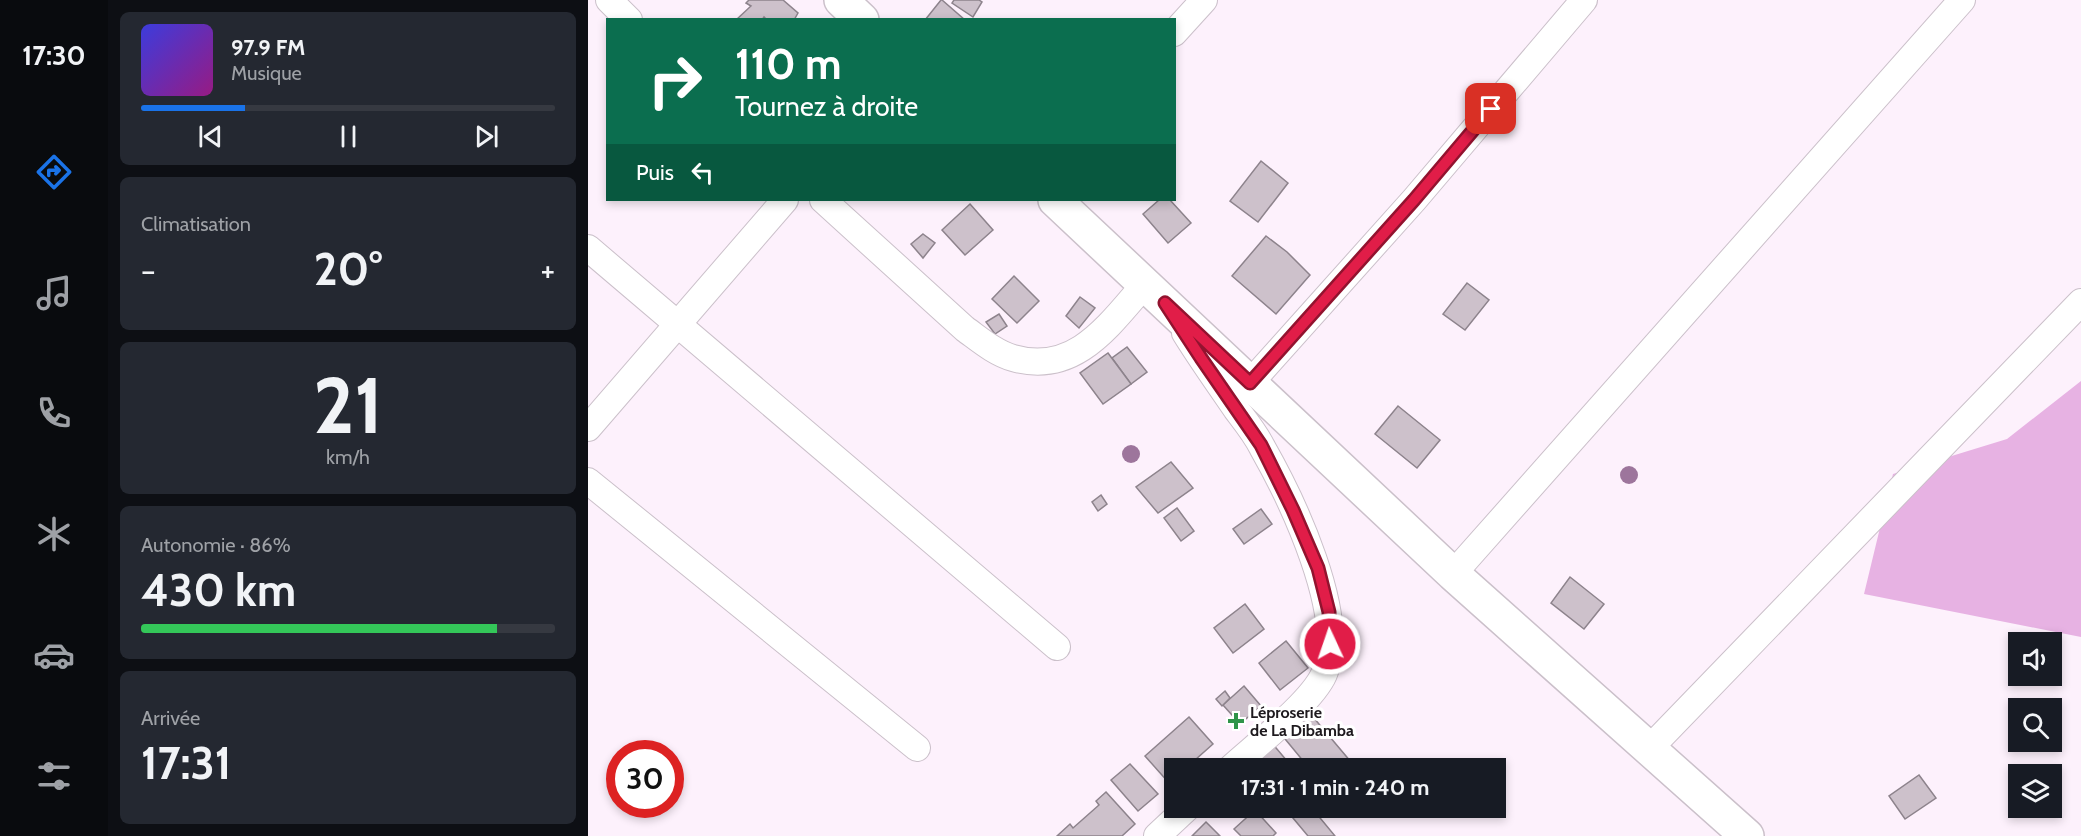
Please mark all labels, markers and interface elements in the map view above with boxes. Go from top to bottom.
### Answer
text: 97.9 FM [231,34,305,61]
text: 110 m [735,38,842,90]
text: 17:30 [22,39,86,72]
icon: right [636,42,714,120]
text: Musique [231,61,302,85]
pin [1465,83,1516,134]
text: Tournez à droite [735,90,918,123]
icon: arrive [1474,92,1507,125]
icon: previous [194,120,227,153]
icon: pause [332,120,365,153]
icon: next [470,120,503,153]
icon: directions [33,151,75,193]
icon: left [686,156,719,189]
text: Puis [636,159,674,186]
text: Climatisation [141,212,251,236]
text: 20° [314,242,382,296]
text: − [141,250,156,290]
text: + [540,250,555,290]
icon: music [33,272,75,314]
text: 21 [313,358,383,453]
icon: phone [33,392,75,434]
text: km/h [326,445,370,469]
icon: climate [33,513,75,555]
text: Autonomie · 86% [141,533,291,557]
text: 430 km [141,563,296,617]
position arrow [1298,612,1362,676]
map controls [2008,632,2062,818]
button: sound [2008,632,2062,686]
icon: car [33,634,75,676]
button: search [2008,698,2062,752]
place label: Léproserie de La Dibamba [1250,703,1354,740]
text: Arrivée [141,706,200,730]
marker: Léproserie de La Dibamba [1227,712,1245,730]
text: 17:31 [141,736,231,790]
speed limit sign: 30 [606,740,684,818]
icon: filters [33,755,75,797]
button: layers [2008,764,2062,818]
text: 17:31 · 1 min · 240 m [1241,774,1429,801]

